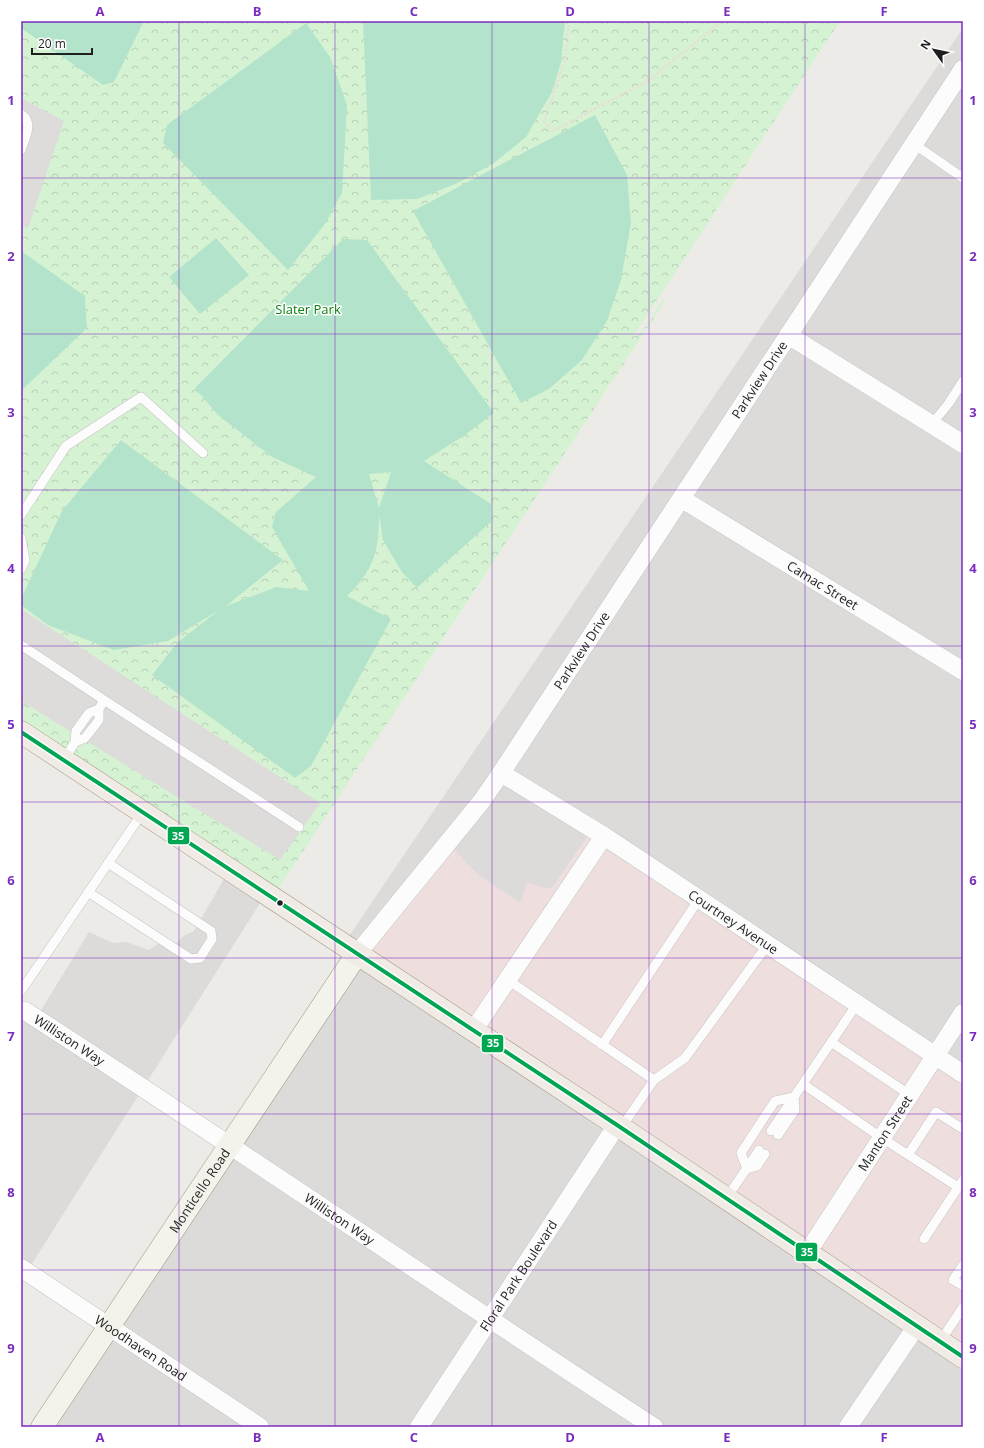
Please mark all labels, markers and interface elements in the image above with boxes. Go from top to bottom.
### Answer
text: A [96,2,105,20]
text: B [253,2,262,20]
text: C [410,2,418,20]
text: D [565,2,575,20]
text: E [723,2,731,20]
text: F [880,2,888,20]
scale bar [32,30,92,56]
north arrow [914,30,954,70]
text: 20 m [38,35,66,52]
text: N [916,36,934,52]
text: 1 [7,91,15,109]
text: 1 [969,91,977,109]
text: 2 [7,247,15,265]
text: 2 [969,247,977,265]
park label: Slater Park [275,300,341,318]
street label: Parkview Drive [727,337,791,422]
text: 3 [7,403,15,421]
text: 3 [969,403,977,421]
street label: Camac Street [784,556,862,614]
text: 4 [7,559,15,577]
text: 4 [969,559,977,577]
street label: Parkview Drive [549,608,614,693]
text: 5 [7,715,15,733]
text: 5 [969,715,977,733]
line badge: 35 [167,826,190,845]
text: 35 [172,828,184,843]
text: 6 [7,871,15,889]
text: 6 [969,871,977,889]
street label: Courtney Avenue [685,885,782,958]
unlabelled marker [275,898,285,908]
street label: Williston Way [31,1010,109,1070]
text: 7 [7,1027,15,1045]
text: 7 [969,1027,977,1045]
line badge: 35 [481,1034,504,1053]
text: 35 [487,1035,499,1050]
street label: Manton Street [854,1091,916,1175]
street label: Monticello Road [165,1145,234,1236]
text: 8 [7,1183,15,1201]
text: 8 [969,1183,977,1201]
street label: Williston Way [301,1189,379,1249]
street label: Floral Park Boulevard [475,1217,561,1335]
line badge: 35 [795,1242,818,1262]
text: 35 [801,1244,813,1259]
street label: Woodhaven Road [91,1311,190,1385]
text: 9 [7,1339,15,1357]
text: 9 [969,1339,977,1357]
text: A [96,1428,105,1446]
text: B [253,1428,262,1446]
text: C [410,1428,418,1446]
text: D [565,1428,575,1446]
text: E [723,1428,731,1446]
text: F [880,1428,888,1446]

